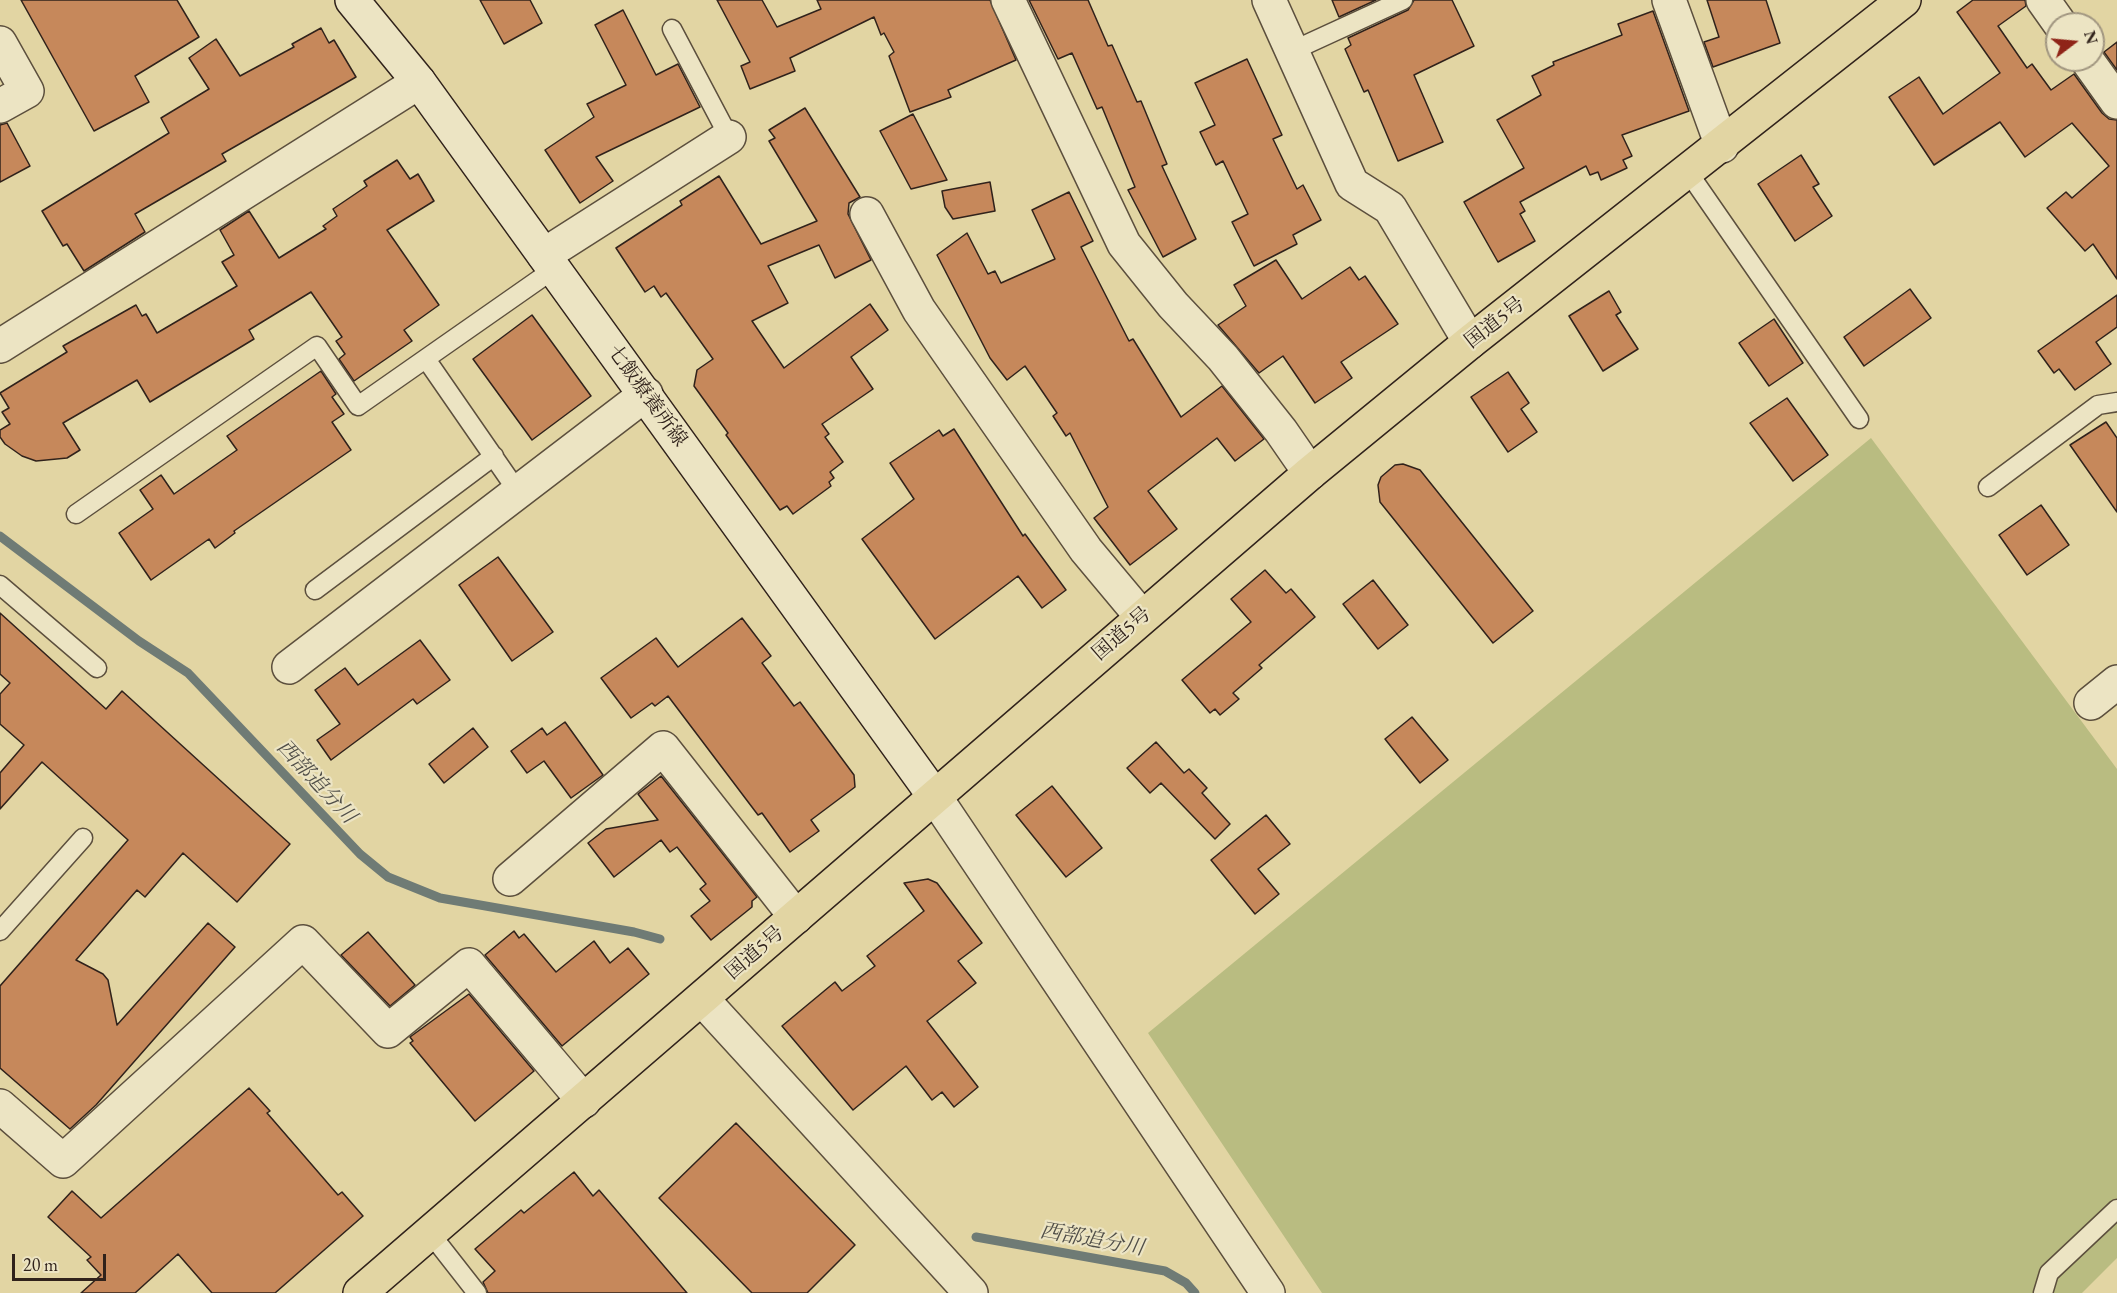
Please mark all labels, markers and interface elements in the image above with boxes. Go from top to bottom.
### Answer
north arrow [2045,12,2105,72]
text: N [2079,28,2103,47]
street label: 国道5号 [1460,292,1530,354]
street label: 七飯療養所線 [602,340,692,452]
street label: 国道5号 [1088,602,1156,666]
water label: 西部追分川 [271,735,361,829]
street label: 国道5号 [721,921,789,985]
water label: 西部追分川 [1038,1218,1146,1262]
scale bar [15,1242,110,1280]
text: 20 m [23,1253,58,1276]

